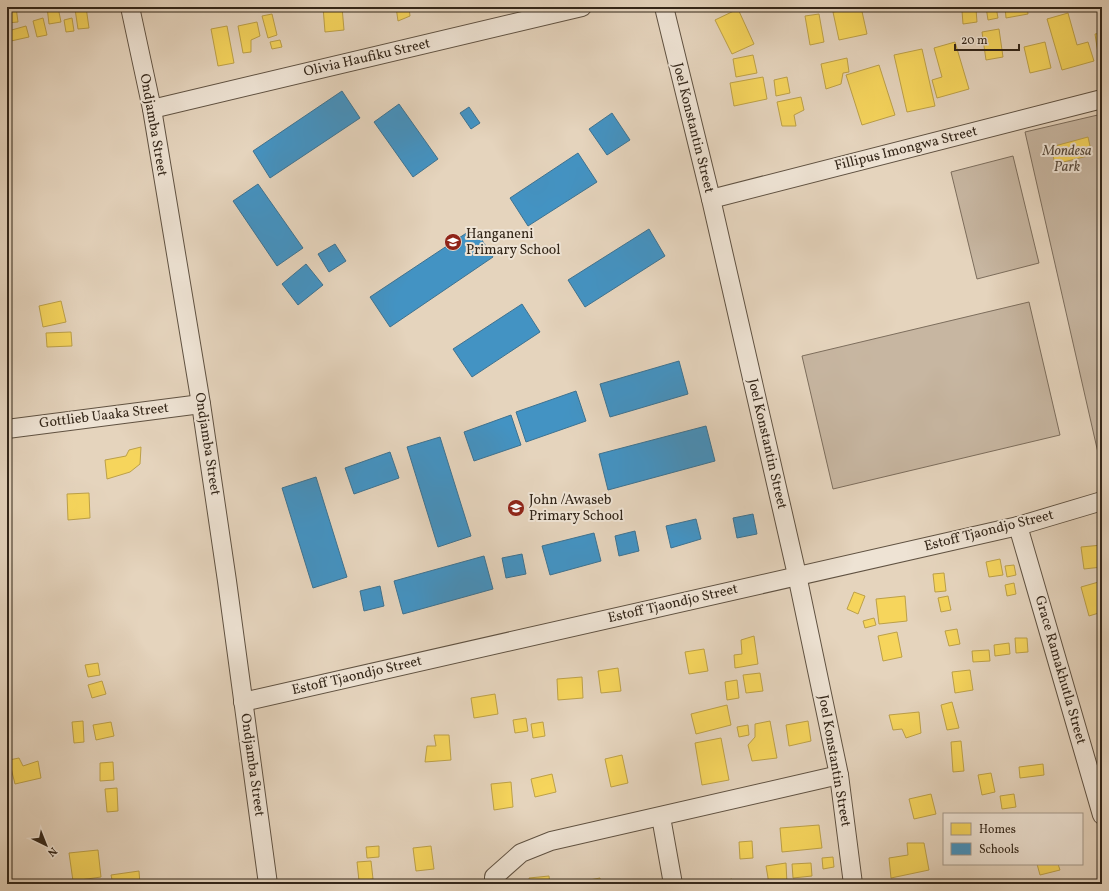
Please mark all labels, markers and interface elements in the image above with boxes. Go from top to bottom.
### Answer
scale bar [955,26,1019,52]
text: 20 m [961,33,988,49]
street label: Olivia Haufiku Street [302,34,432,82]
street label: Joel Konstantin Street [668,61,718,195]
street label: Ondjamba Street [135,72,171,178]
street label: Fillipus Imongwa Street [833,122,979,176]
park label: Mondesa Park [1041,142,1092,177]
place label: Hanganeni Primary School [466,225,560,260]
school or university icon: Hanganeni Primary School [443,232,463,252]
street label: Joel Konstantin Street [743,377,791,511]
street label: Ondjamba Street [189,391,225,497]
street label: Gottlieb Uaaka Street [38,399,170,433]
place label: John /Awaseb Primary School [529,491,623,526]
school or university icon: John /Awaseb Primary School [506,498,526,518]
street label: Estoff Tjaondjo Street [922,506,1056,556]
street label: Estoff Tjaondjo Street [606,580,740,628]
street label: Grace Ramakhutla Street [1030,593,1090,747]
street label: Estoff Tjaondjo Street [290,652,424,700]
street label: Joel Konstantin Street [813,694,855,829]
street label: Ondjamba Street [235,712,269,818]
legend [943,813,1083,865]
text: Homes [979,822,1016,838]
north arrow [26,825,66,865]
text: Schools [979,842,1019,858]
text: N [44,843,60,859]

